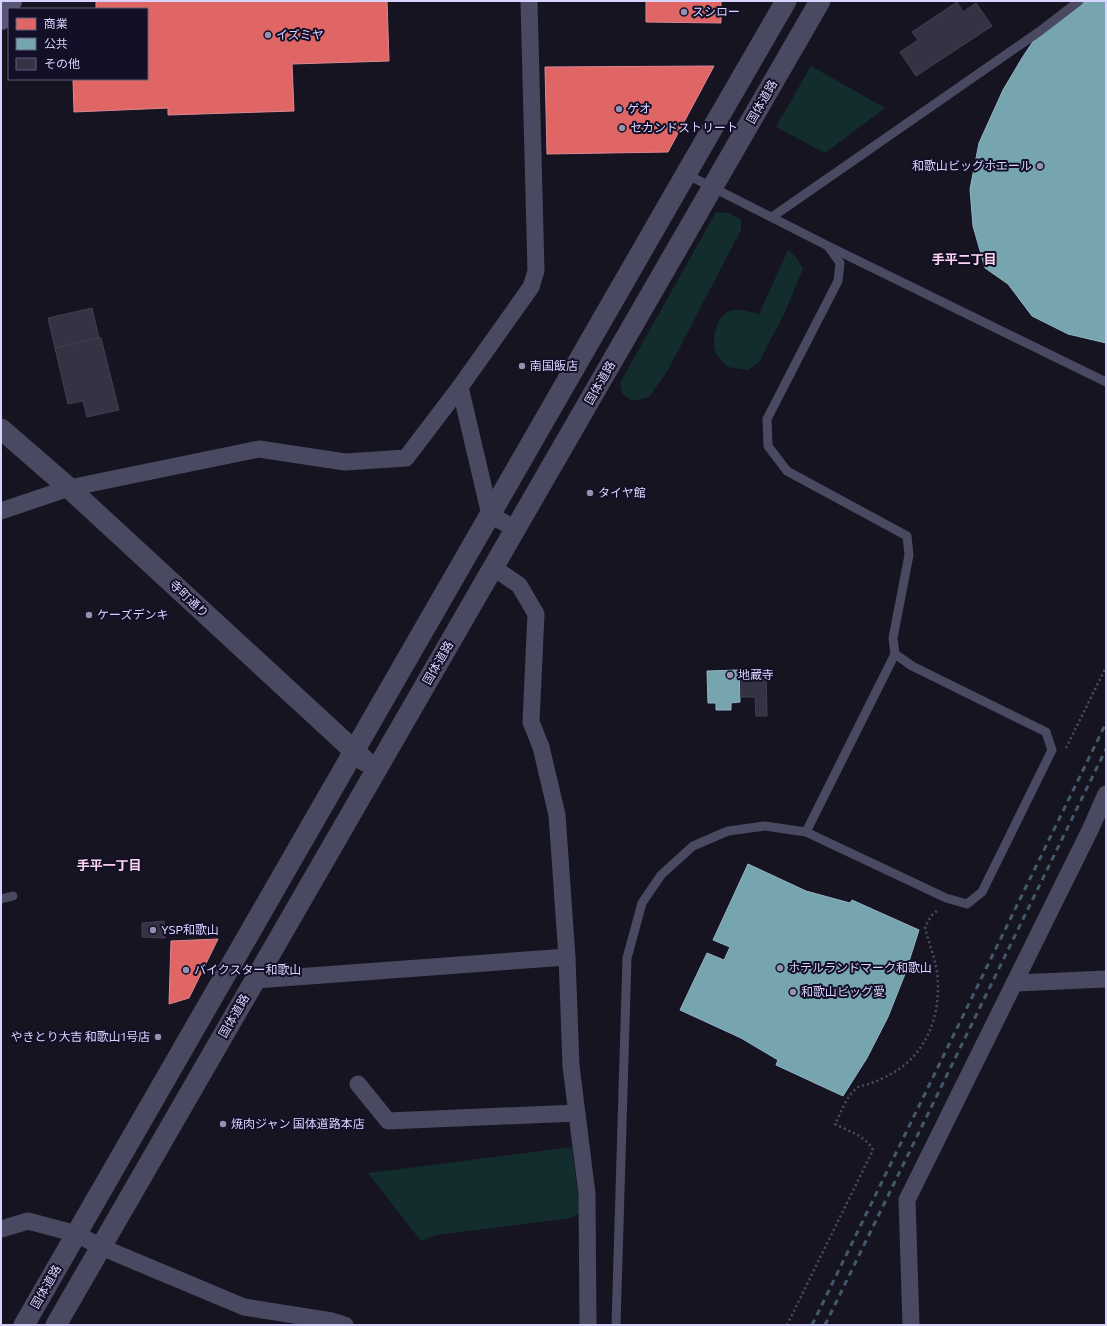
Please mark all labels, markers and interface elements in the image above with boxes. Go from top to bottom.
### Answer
place label: スシロー [692,4,740,18]
marker: スシロー [679,7,689,17]
legend [8,8,148,80]
text: 商業 [44,16,68,30]
place label: イズミヤ [276,27,324,41]
marker: イズミヤ [263,30,273,40]
text: 公共 [44,36,68,50]
text: その他 [44,56,80,70]
street label: 国体道路 [743,77,779,126]
place label: ゲオ [627,101,651,115]
marker: ゲオ [614,104,624,114]
place label: セカンドストリート [630,120,738,134]
marker: セカンドストリート [617,123,627,133]
place label: 和歌山ビッグホエール [912,158,1032,172]
marker: 和歌山ビッグホエール [1035,161,1045,171]
district label: 手平二丁目 [931,251,997,267]
place label: 南国飯店 [530,358,578,372]
street label: 国体道路 [581,358,617,407]
marker: 南国飯店 [517,361,527,371]
place label: タイヤ館 [598,485,646,499]
marker: タイヤ館 [585,488,595,498]
street label: 寺町通り [167,577,212,620]
place label: ケーズデンキ [97,607,168,621]
marker: ケーズデンキ [84,610,94,620]
street label: 国体道路 [419,638,455,687]
place label: 地蔵寺 [738,667,774,681]
marker: 地蔵寺 [725,670,735,680]
district label: 手平一丁目 [76,857,142,873]
place label: YSP和歌山 [161,922,219,936]
marker: YSP和歌山 [148,925,158,935]
place label: ホテルランドマーク和歌山 [788,960,932,974]
place label: バイクスター和歌山 [194,962,301,976]
marker: ホテルランドマーク和歌山 [775,963,785,973]
marker: バイクスター和歌山 [181,965,191,975]
place label: 和歌山ビッグ愛 [801,984,885,998]
marker: 和歌山ビッグ愛 [788,987,798,997]
street label: 国体道路 [215,991,251,1040]
place label: やきとり大吉 和歌山1号店 [11,1029,150,1043]
marker: やきとり大吉 和歌山1号店 [153,1032,163,1042]
place label: 焼肉ジャン 国体道路本店 [231,1116,365,1130]
marker: 焼肉ジャン 国体道路本店 [218,1119,228,1129]
street label: 国体道路 [27,1262,63,1311]

